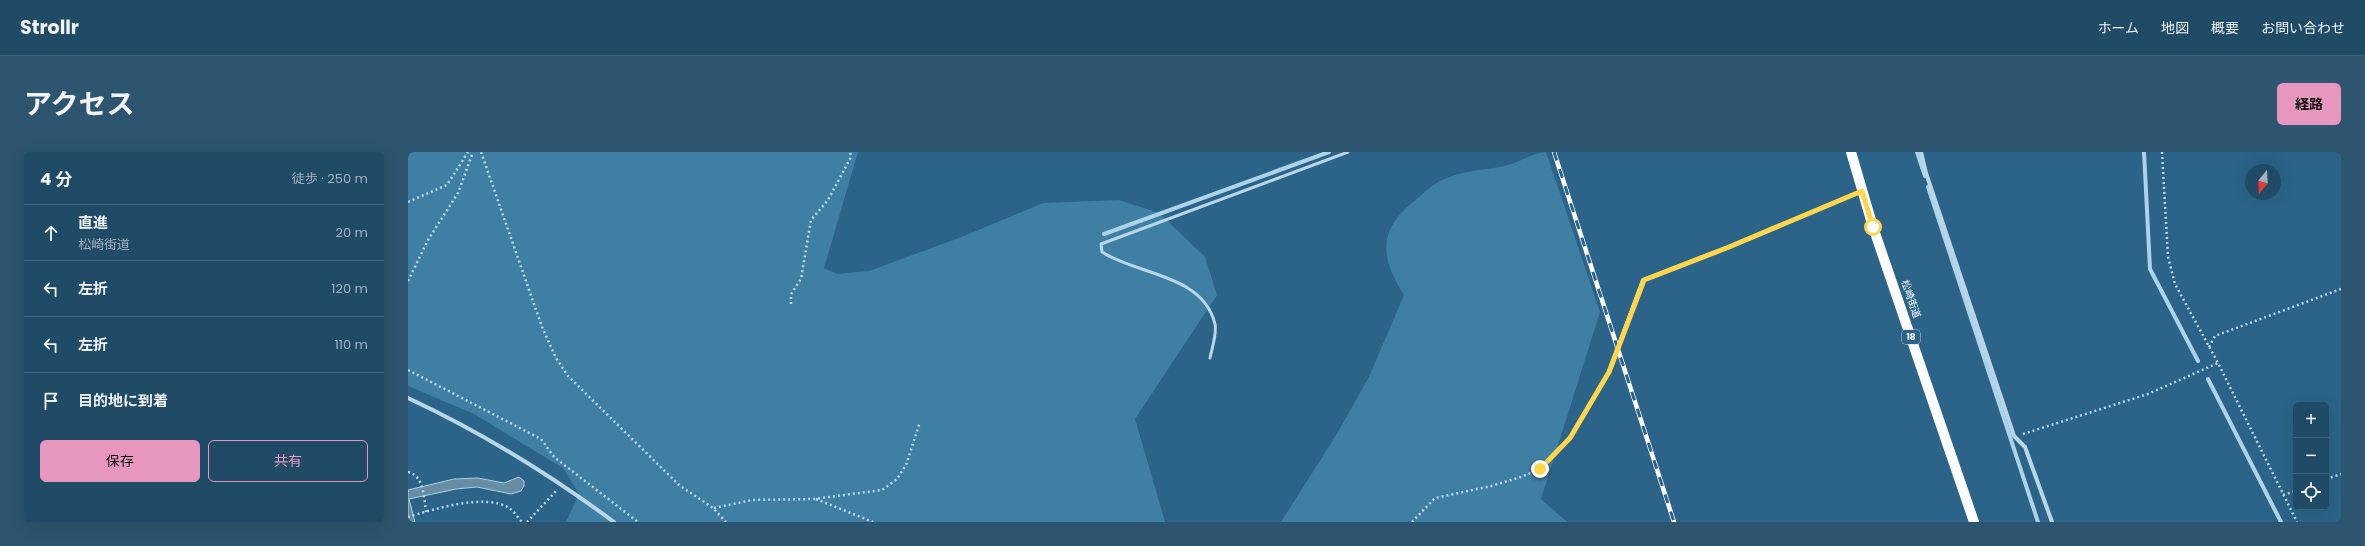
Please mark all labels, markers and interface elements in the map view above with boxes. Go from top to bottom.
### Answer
text: Strollr [20,14,79,41]
text: ホーム [2097,18,2139,38]
text: 地図 [2161,18,2189,38]
text: 概要 [2211,18,2239,38]
text: お問い合わせ [2261,18,2345,38]
button: 経路 [2277,83,2341,125]
text: アクセス [24,85,135,124]
north arrow [2245,164,2281,200]
text: 4 分 [40,167,72,191]
text: 徒歩 · 250 m [292,169,368,188]
text: 直進 [78,212,108,233]
route start [1864,218,1882,236]
icon: ahead [40,222,62,244]
text: 20 m [335,223,368,242]
text: 松崎街道 [78,235,130,254]
icon: left [40,278,62,300]
text: 左折 [78,278,108,299]
street label: 松崎街道 [1897,278,1925,320]
text: 120 m [331,279,368,298]
road number: 18 [1902,330,1920,344]
icon: left [40,334,62,356]
text: 左折 [78,334,108,355]
text: 110 m [335,335,368,354]
icon: arrive [40,390,62,412]
text: 目的地に到着 [78,390,168,411]
map controls [2293,402,2329,510]
button: + [2293,402,2329,438]
button: − [2293,438,2329,474]
button: 保存 [40,440,200,482]
button: 共有 [208,440,368,482]
route end [1531,460,1549,478]
button: locate [2293,474,2329,510]

